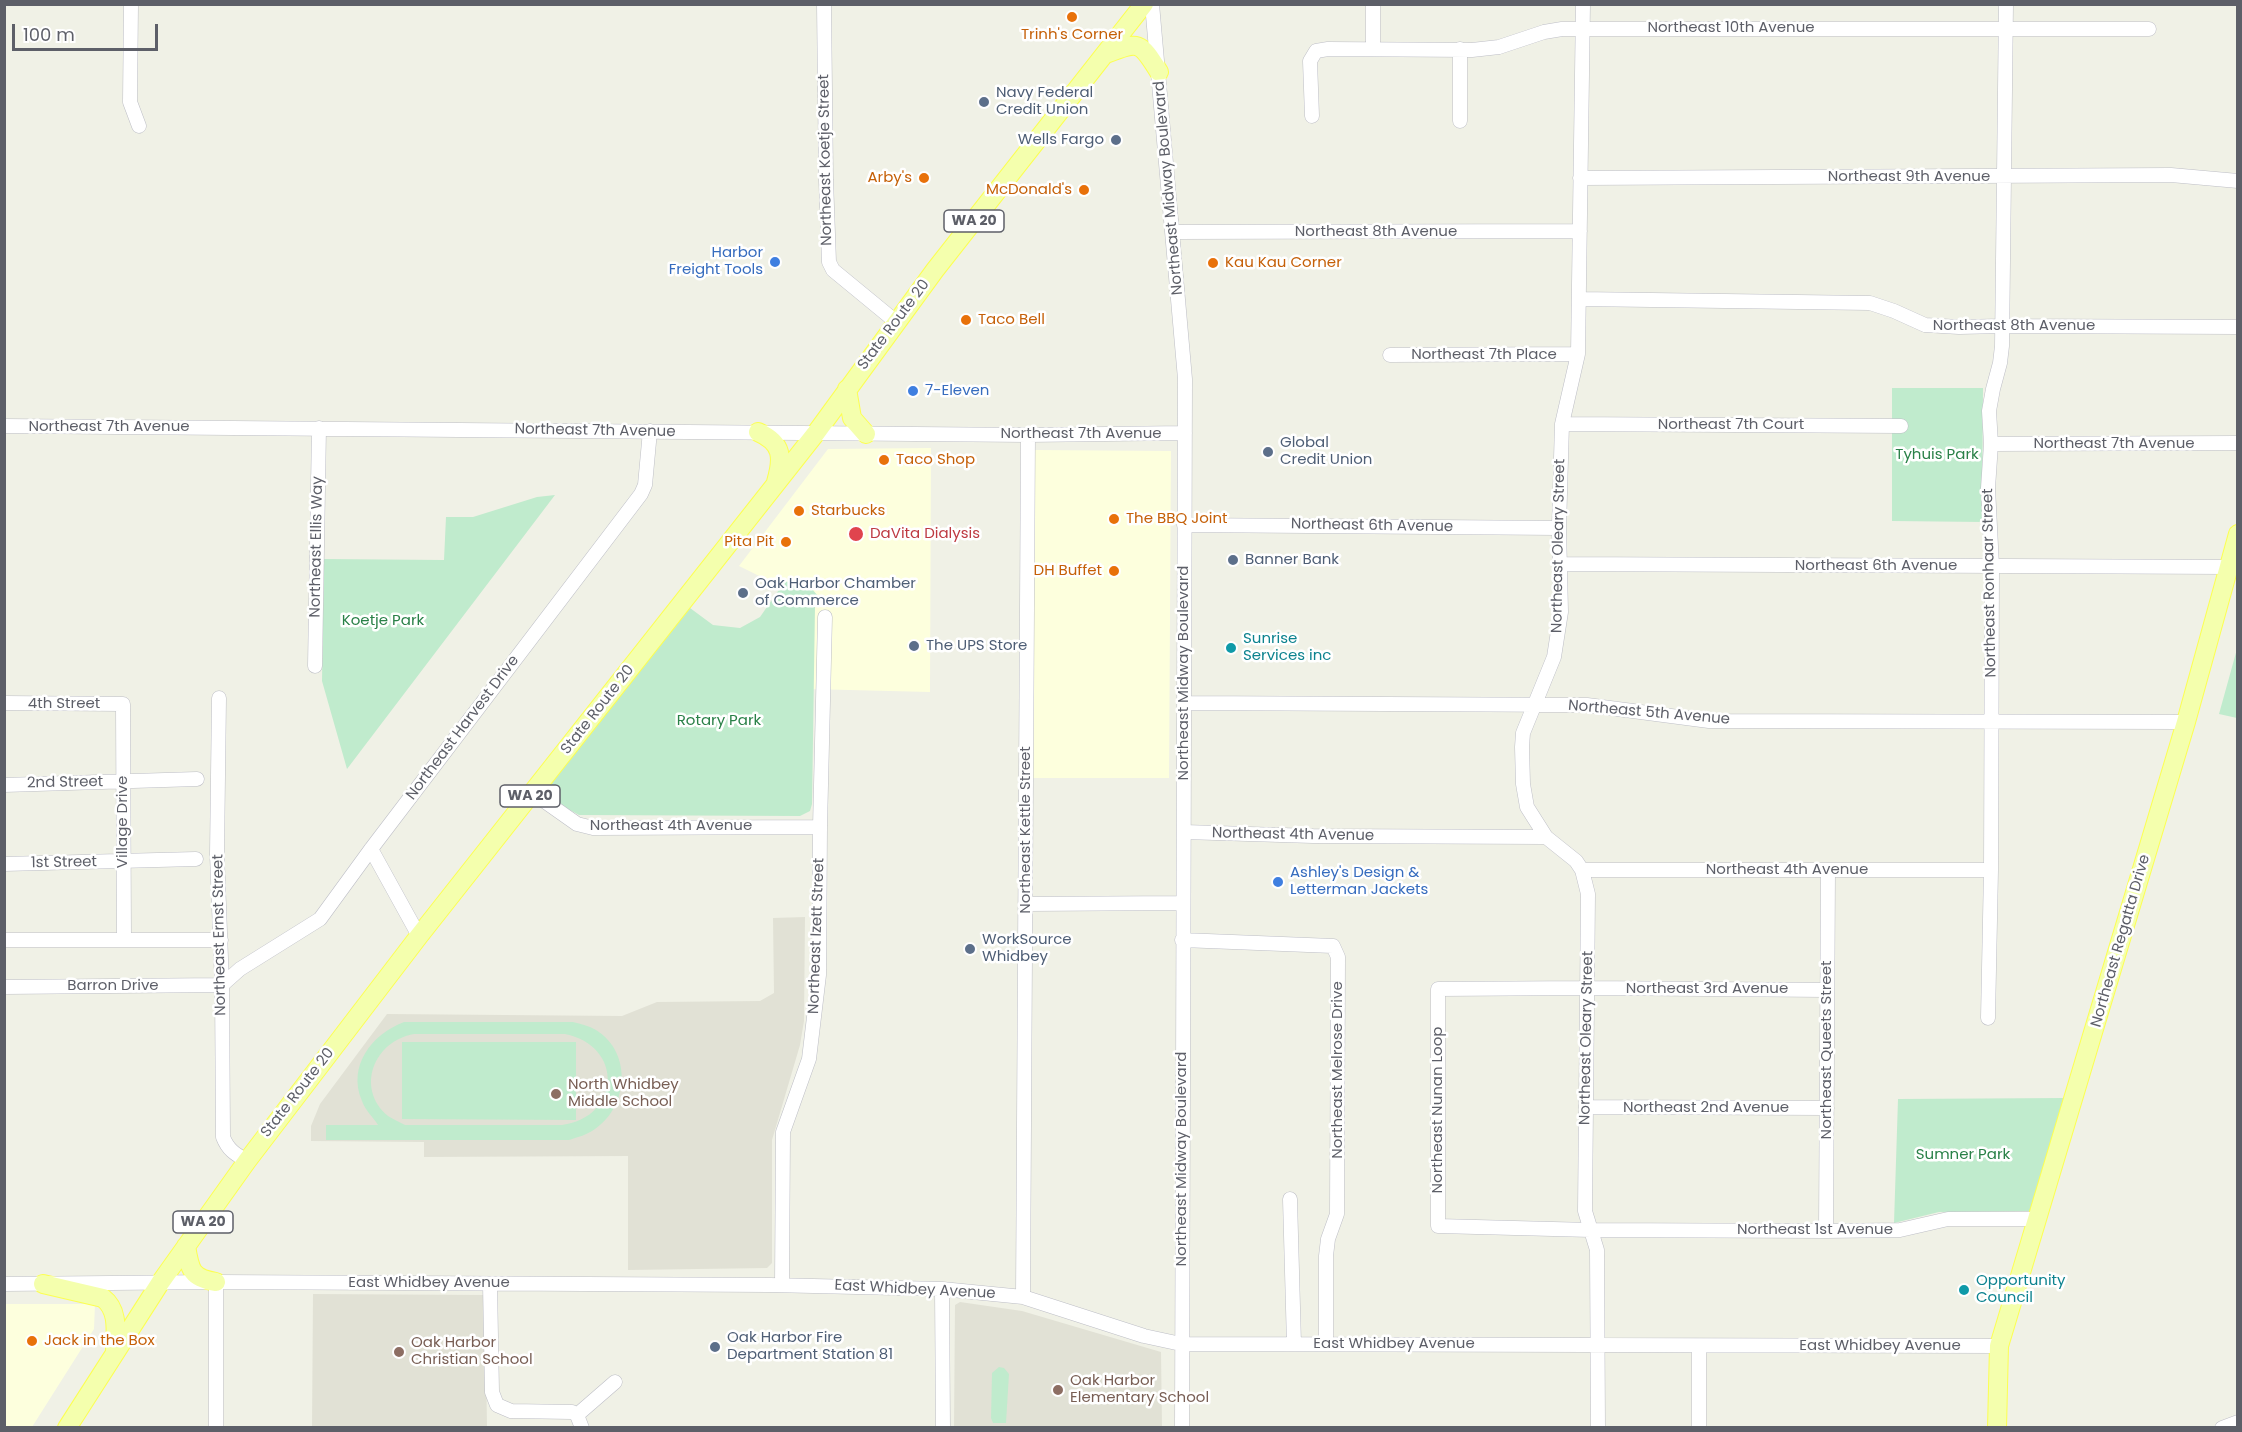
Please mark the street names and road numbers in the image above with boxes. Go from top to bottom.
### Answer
street label: Northeast 10th Avenue [1647,19,1815,37]
street label: Northeast Koetje Street [816,74,836,246]
street label: Northeast Midway Boulevard [1151,80,1187,296]
street label: Northeast 9th Avenue [1828,168,1990,186]
road number: WA 20 [944,210,1004,232]
street label: Northeast 8th Avenue [1295,223,1457,241]
street label: State Route 20 [854,276,934,374]
street label: Northeast 8th Avenue [1933,317,2095,335]
street label: Northeast 7th Place [1411,346,1557,364]
street label: Northeast 7th Court [1658,416,1804,434]
street label: Northeast 7th Avenue [28,418,190,436]
street label: Northeast 7th Avenue [514,421,676,441]
street label: Northeast 7th Avenue [1000,425,1162,443]
street label: Northeast 7th Avenue [2033,435,2195,453]
street label: Northeast Oleary Street [1548,459,1570,633]
street label: Northeast Ellis Way [307,476,327,618]
street label: Northeast Ronhaar Street [1979,488,2001,678]
street label: Northeast 6th Avenue [1291,516,1453,536]
street label: Northeast 6th Avenue [1795,557,1957,575]
street label: Northeast Midway Boulevard [1175,566,1193,780]
street label: Northeast Harvest Drive [403,652,523,804]
street label: State Route 20 [558,662,638,758]
street label: 4th Street [28,695,100,713]
street label: Northeast 5th Avenue [1567,697,1731,729]
street label: Northeast Kettle Street [1017,746,1035,914]
street label: 2nd Street [27,773,103,793]
street label: Village Drive [114,776,132,868]
road number: WA 20 [500,785,560,807]
street label: Northeast 4th Avenue [590,817,752,835]
street label: Northeast 4th Avenue [1212,825,1374,845]
street label: 1st Street [31,853,97,873]
street label: Northeast Regatta Drive [2088,853,2154,1029]
street label: Northeast Ernst Street [210,854,230,1016]
street label: Northeast Izett Street [805,858,829,1014]
street label: Northeast 4th Avenue [1706,861,1868,879]
street label: Northeast Oleary Street [1576,951,1598,1125]
street label: Northeast Queets Street [1818,961,1836,1139]
street label: Barron Drive [67,977,159,995]
street label: Northeast 3rd Avenue [1626,980,1788,998]
street label: Northeast Melrose Drive [1329,981,1347,1159]
street label: Northeast Nunan Loop [1429,1027,1447,1193]
street label: State Route 20 [258,1045,338,1141]
street label: Northeast Midway Boulevard [1173,1052,1191,1266]
street label: Northeast 2nd Avenue [1623,1099,1789,1117]
road number: WA 20 [173,1211,233,1233]
street label: Northeast 1st Avenue [1737,1221,1893,1239]
street label: East Whidbey Avenue [348,1274,510,1292]
street label: East Whidbey Avenue [834,1277,996,1303]
street label: East Whidbey Avenue [1313,1335,1475,1353]
street label: East Whidbey Avenue [1799,1337,1961,1355]

